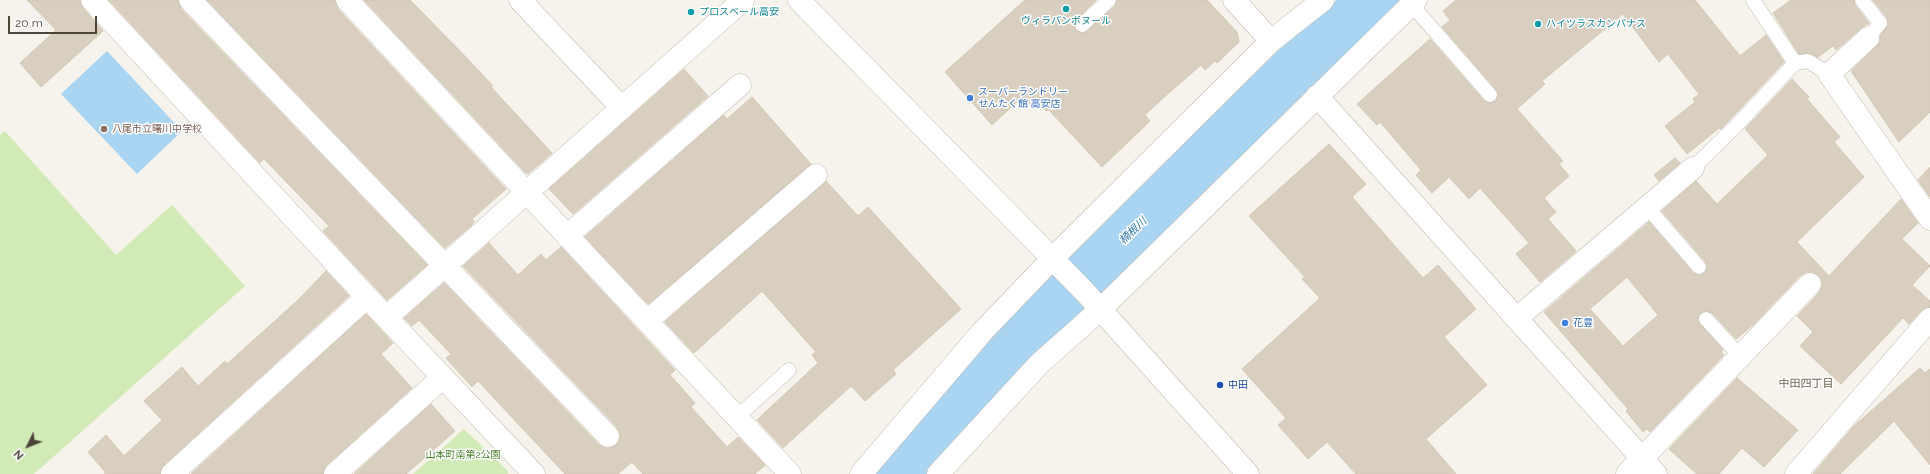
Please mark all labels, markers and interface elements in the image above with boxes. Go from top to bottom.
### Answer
marker: ヴィラパンボヌール [1061,4,1071,14]
place label: プロスベール高安 [699,6,779,18]
marker: プロスベール高安 [686,7,696,17]
scale bar [10,8,99,34]
place label: ヴィラパンボヌール [1021,15,1111,27]
text: 20 m [15,16,43,30]
place label: ハイツラスカンパナス [1546,18,1646,30]
marker: ハイツラスカンパナス [1533,19,1543,29]
place label: スーパーランドリー せんたく館 高安店 [978,86,1068,110]
marker: スーパーランドリー せんたく館 高安店 [965,93,975,103]
place label: 八尾市立曙川中学校 [112,123,202,135]
marker: 八尾市立曙川中学校 [99,124,109,134]
water label: 楠根川 [1117,215,1149,247]
place label: 花豊 [1573,317,1593,329]
marker: 花豊 [1560,318,1570,328]
district label: 中田四丁目 [1779,377,1833,391]
place label: 中田 [1228,379,1248,391]
marker: 中田 [1215,380,1225,390]
north arrow [8,426,48,466]
text: N [11,447,26,462]
park label: 山本町南第2公園 [425,449,501,461]

